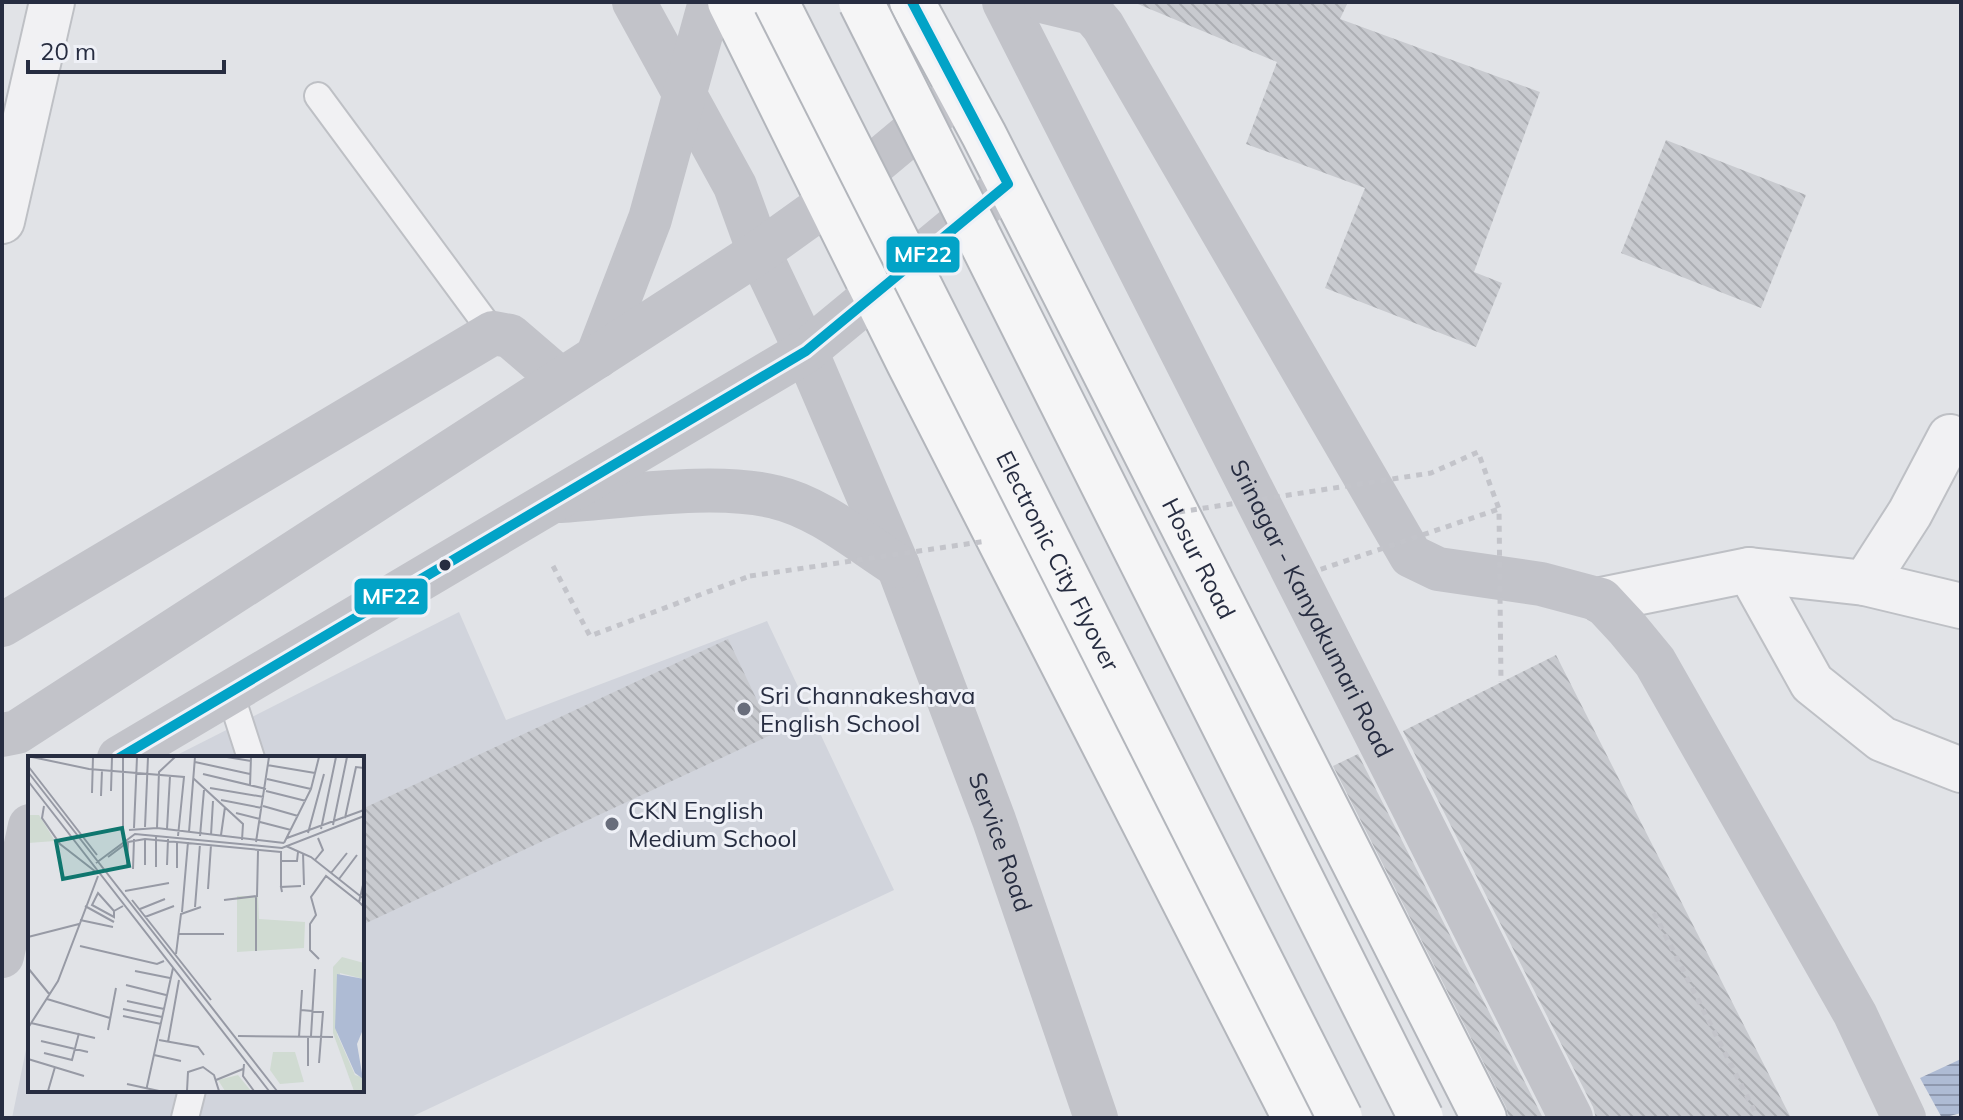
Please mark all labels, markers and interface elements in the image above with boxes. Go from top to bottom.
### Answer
scale bar [28,24,224,74]
text: 20 m [40,36,96,66]
line badge: MF22 [885,235,961,274]
text: MF22 [894,240,952,268]
street label: Electronic City Flyover [990,446,1127,676]
street label: Srinagar - Kanyakumari Road [1224,454,1400,762]
street label: Hosur Road [1156,493,1242,624]
unlabelled marker [437,557,453,573]
line badge: MF22 [353,577,429,616]
text: MF22 [362,582,420,610]
place label: Sri Channakeshava English School [760,680,975,738]
marker: Sri Channakeshava English School [735,700,753,718]
inset map [28,756,364,1092]
street label: Service Road [962,768,1039,915]
place label: CKN English Medium School [628,795,797,853]
marker: CKN English Medium School [603,815,621,833]

